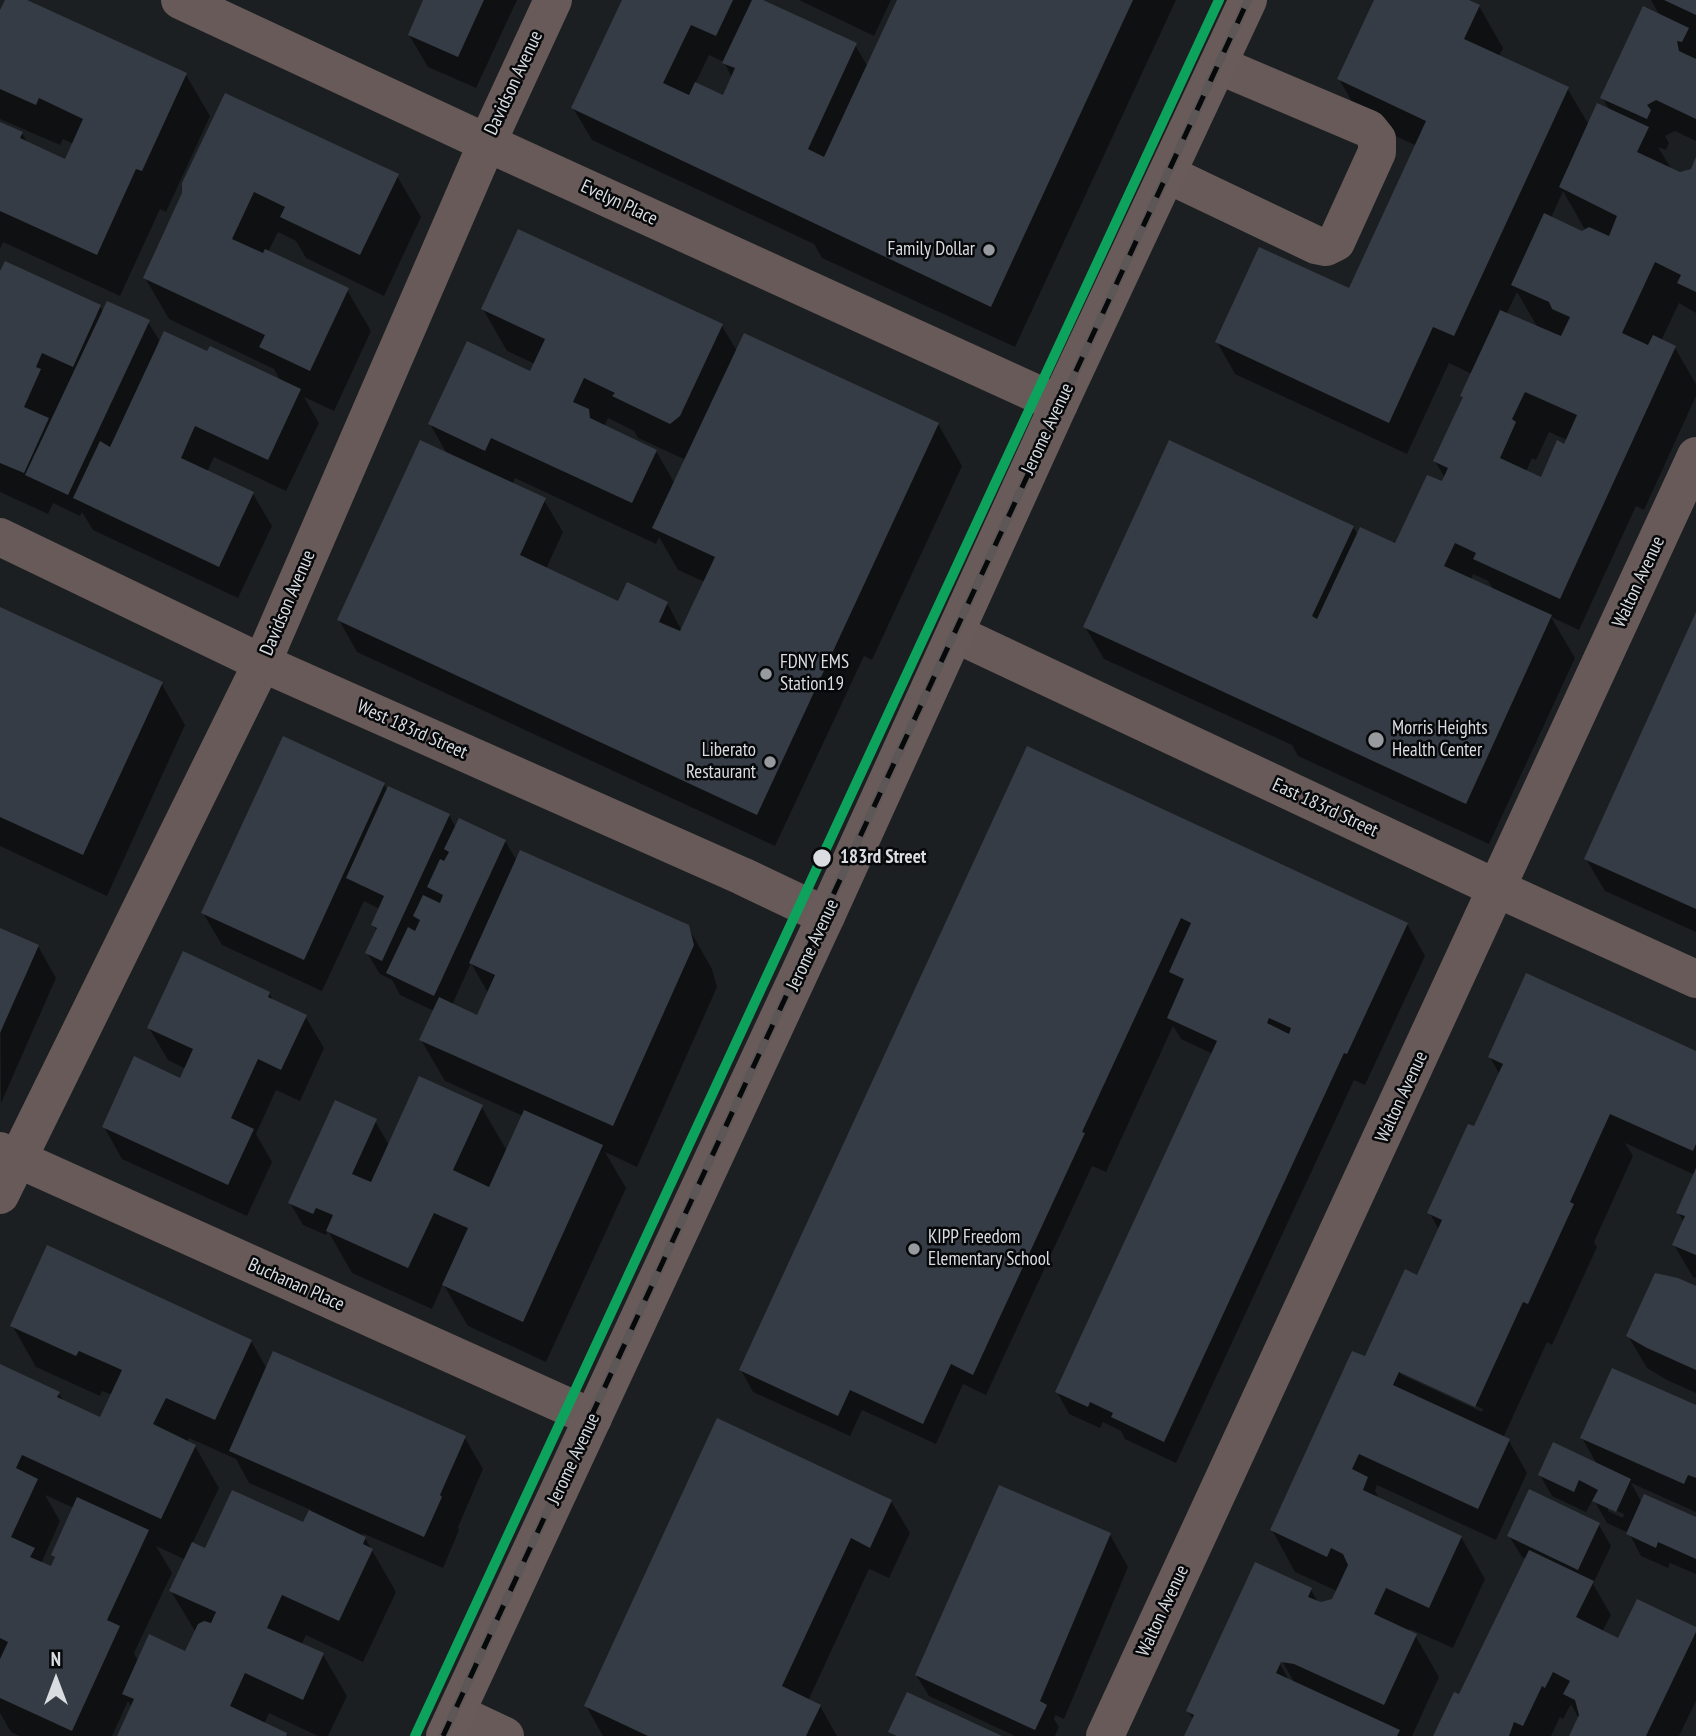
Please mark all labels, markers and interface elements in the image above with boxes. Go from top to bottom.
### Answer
street label: Davidson Avenue [480,27,548,139]
street label: Evelyn Place [577,175,661,231]
place label: Family Dollar [888,239,975,261]
marker: Family Dollar [981,242,997,258]
street label: Jerome Avenue [1017,380,1079,478]
street label: Walton Avenue [1608,533,1670,631]
street label: Davidson Avenue [256,547,320,659]
place label: FDNY EMS Station19 [780,652,849,696]
marker: FDNY EMS Station19 [758,666,774,682]
street label: West 183rd Street [353,696,471,764]
place label: Morris Heights Health Center [1392,718,1488,762]
marker: Morris Heights Health Center [1366,730,1386,750]
place label: Liberato Restaurant [686,740,756,784]
marker: Liberato Restaurant [762,754,778,770]
street label: East 183rd Street [1269,774,1381,842]
marker: 183rd Street [811,847,833,869]
place label: 183rd Street [840,847,926,869]
street label: Jerome Avenue [782,896,844,994]
street label: Walton Avenue [1371,1048,1433,1146]
place label: KIPP Freedom Elementary School [928,1227,1050,1271]
marker: KIPP Freedom Elementary School [906,1241,922,1257]
street label: Buchanan Place [244,1254,348,1316]
street label: Jerome Avenue [543,1410,605,1508]
street label: Walton Avenue [1132,1562,1194,1660]
north arrow [21,1645,91,1715]
text: N [51,1647,61,1671]

